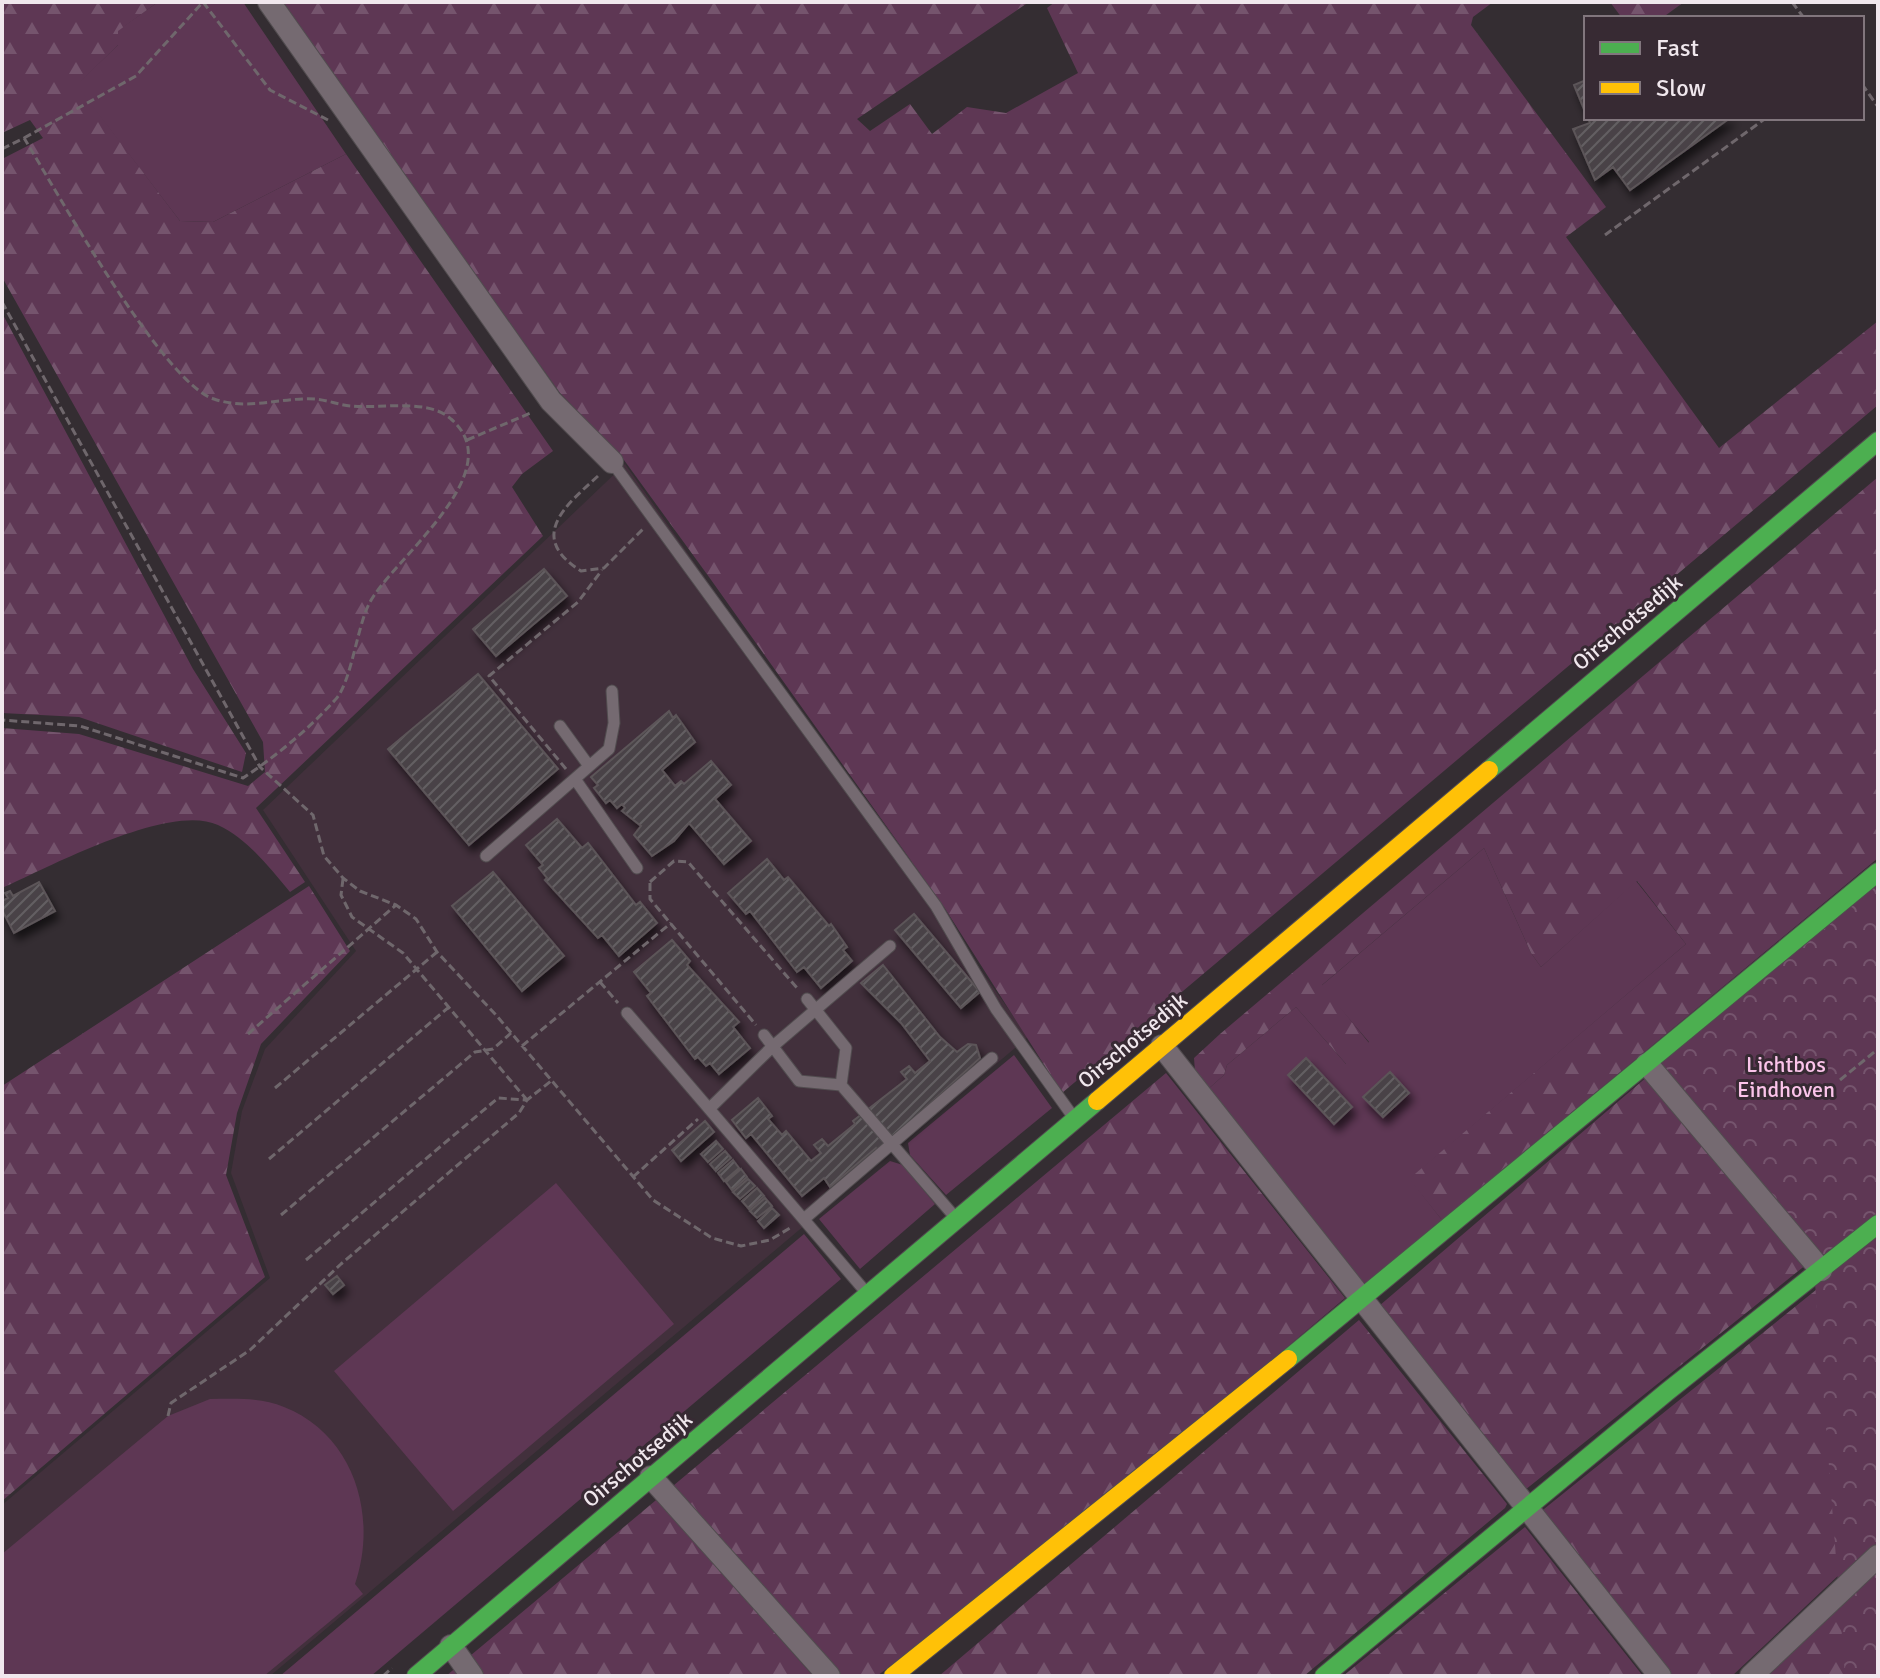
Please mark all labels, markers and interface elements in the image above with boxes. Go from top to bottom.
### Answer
legend [1584,16,1864,120]
text: Fast [1656,33,1699,63]
text: Slow [1656,73,1706,103]
street label: Oirschotsedijk [1567,569,1688,676]
street label: Oirschotsedijk [1072,987,1193,1094]
park label: Lichtbos Eindhoven [1737,1051,1835,1103]
street label: Oirschotsedijk [577,1406,698,1513]

